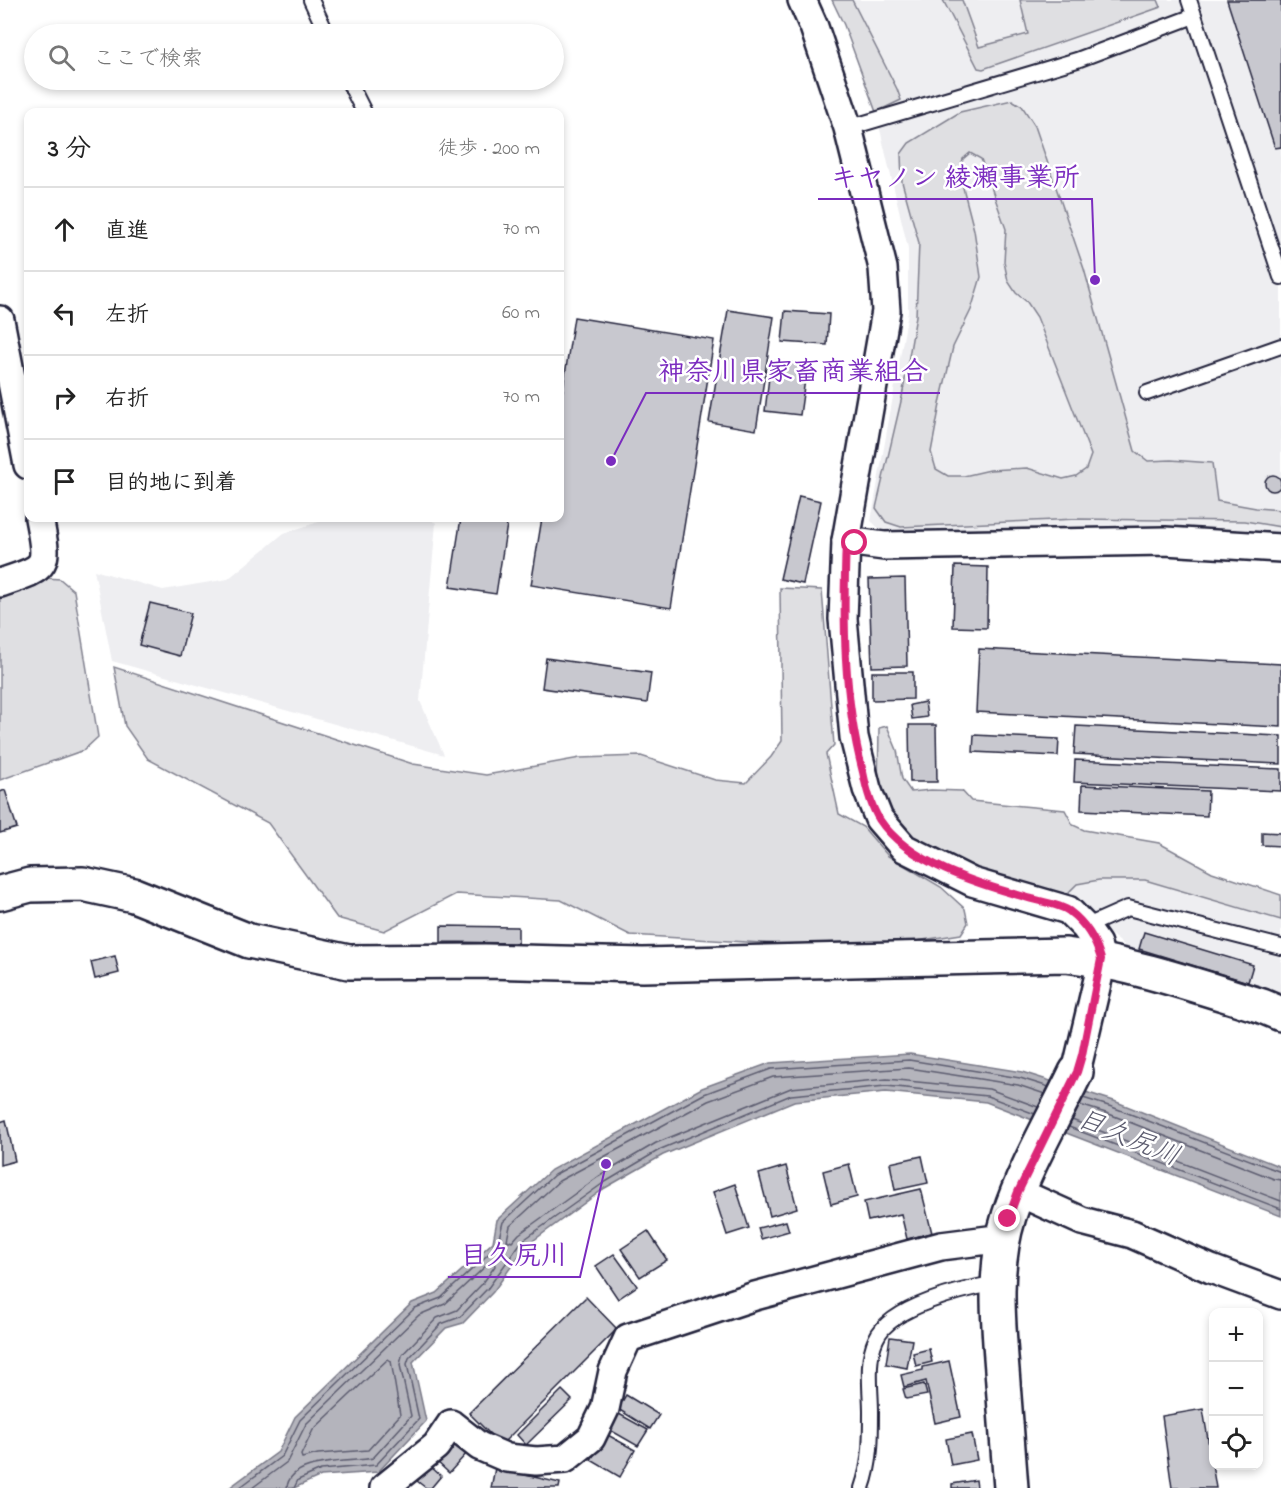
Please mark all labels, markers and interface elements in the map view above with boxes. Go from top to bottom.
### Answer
search box [24,24,564,90]
icon: search [45,41,78,74]
text: ここで検索 [93,44,203,76]
text: 3 分 [48,131,91,169]
text: 徒歩 · 200 m [438,135,540,164]
callout: キヤノン 綾瀬事業所 [818,154,1092,199]
text: キヤノン 綾瀬事業所 [830,160,1080,199]
icon: ahead [48,213,81,246]
text: 70 m [503,215,540,244]
text: 直進 [105,216,149,248]
icon: left [48,297,81,330]
text: 60 m [502,299,540,328]
text: 左折 [105,300,149,332]
callout: 神奈川県家畜商業組合 [646,348,940,393]
text: 神奈川県家畜商業組合 [658,354,928,393]
icon: right [48,381,81,414]
text: 70 m [503,383,540,412]
text: 右折 [105,384,149,416]
icon: arrive [48,465,81,498]
text: 目的地に到着 [105,468,237,500]
route start [841,529,867,555]
water label: 目久尻川 [1071,1101,1185,1177]
route end [994,1205,1020,1231]
callout: 目久尻川 [448,1232,580,1277]
text: 目久尻川 [460,1238,568,1277]
map controls [1209,1308,1263,1470]
button: + [1209,1308,1263,1362]
button: − [1209,1362,1263,1416]
button: locate [1209,1416,1263,1470]

